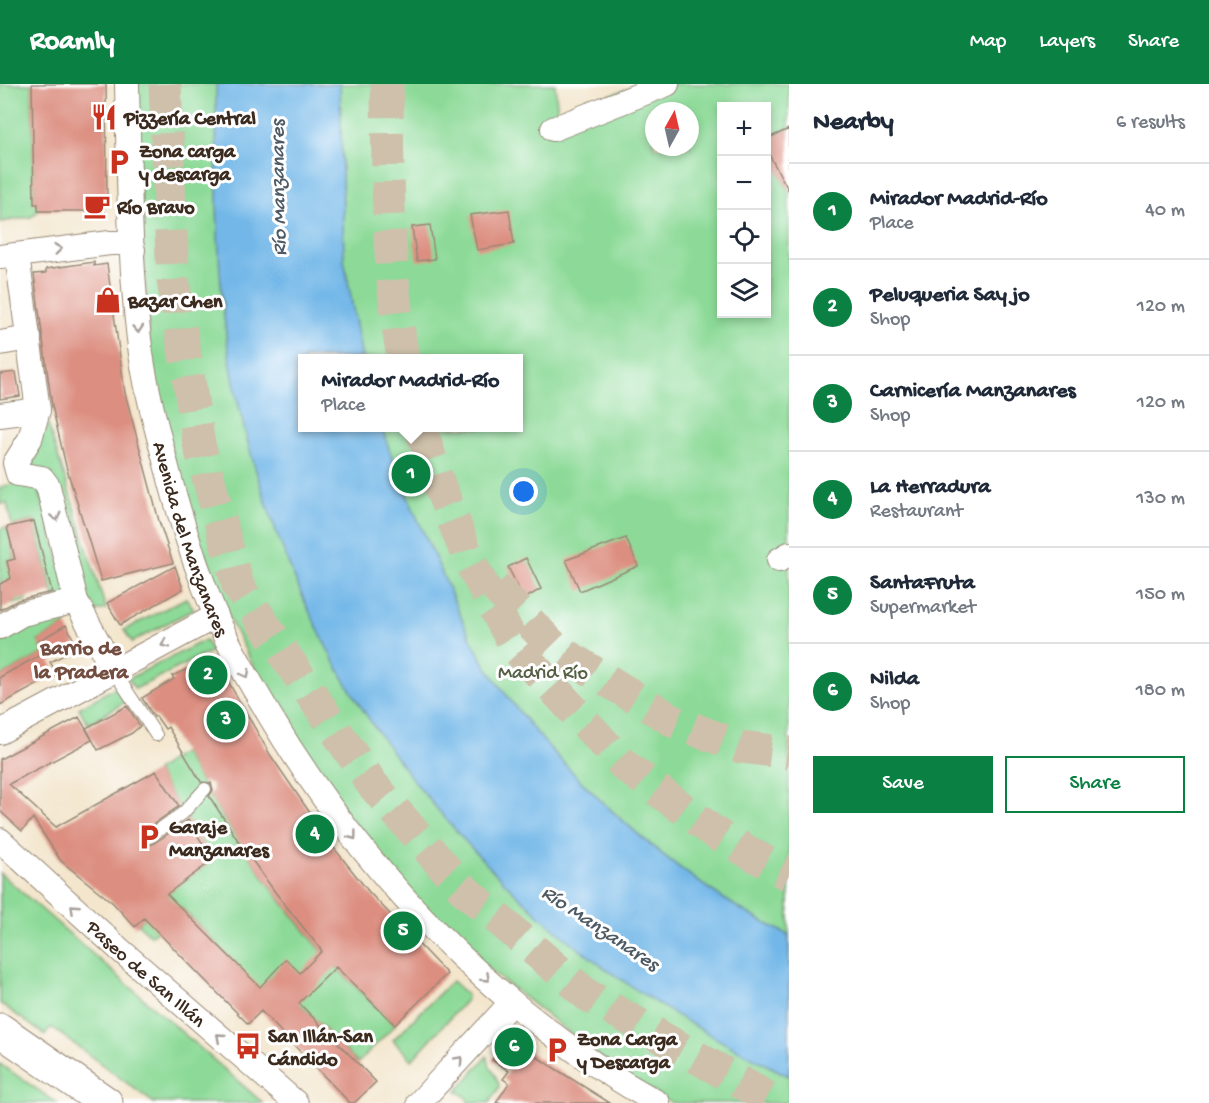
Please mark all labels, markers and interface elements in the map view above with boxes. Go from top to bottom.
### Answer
text: Roamly [30,26,115,59]
text: Map [970,30,1006,55]
text: Layers [1039,30,1095,55]
text: Share [1128,30,1179,55]
restaurant icon: Pizzería Central [89,102,119,132]
north arrow [645,102,699,156]
map controls [717,102,771,318]
button: + [717,102,771,156]
text: Nearby [813,108,894,139]
place label: Pizzería Central [123,109,257,132]
text: 6 results [1116,112,1185,135]
water label: Río Manzanares [267,117,294,256]
place label: Zona carga y descarga [138,142,236,188]
parking icon: Zona carga y descarga [104,147,134,177]
button: − [717,156,771,210]
text: Mirador Madrid-Río [870,187,1048,213]
cafe icon: Río Bravo [82,191,112,221]
place label: Río Bravo [116,198,195,221]
text: 1 [828,200,837,223]
text: 40 m [1145,200,1185,223]
button: locate [717,210,771,264]
text: Place [870,213,914,236]
one-way arrow [53,244,63,256]
button: layers [717,264,771,318]
text: Peluqueria Say jo [870,283,1030,309]
shop icon: Bazar Chen [93,285,123,315]
place label: Bazar Chen [127,292,223,315]
text: 2 [828,296,837,319]
text: 120 m [1137,296,1185,319]
text: Shop [870,309,910,332]
one-way arrow [132,325,145,334]
popup [298,354,523,432]
text: Mirador Madrid-Río [322,369,499,395]
text: Carnicería Manzanares [870,379,1076,405]
text: 3 [827,392,838,415]
text: 120 m [1137,392,1185,415]
text: Place [322,395,365,418]
text: Shop [870,405,910,428]
street label: Avenida del Manzanares [146,440,232,641]
pin: 1 [392,452,430,496]
text: La Herradura [870,475,990,501]
your location [509,477,538,506]
text: 4 [828,488,837,511]
text: 130 m [1136,488,1185,511]
text: Restaurant [870,501,963,524]
one-way arrow [48,512,61,522]
text: SantaFruta [870,571,975,597]
text: 5 [827,584,838,607]
text: 150 m [1136,584,1185,607]
text: Supermarket [870,597,976,620]
one-way arrow [160,637,171,648]
district label: Barrio de la Pradera [33,638,129,687]
pin: 2 [188,652,228,698]
park label: Madrid Río [498,663,588,686]
one-way arrow [239,667,250,678]
text: Nilda [870,667,919,693]
text: 6 [827,680,838,703]
text: 180 m [1136,680,1185,703]
text: Shop [870,693,910,716]
pin: 3 [206,698,246,742]
button: Save [813,756,993,813]
button: Share [1005,756,1185,813]
pin: 4 [296,812,334,856]
place label: Garaje Manzanares [169,818,270,864]
parking icon: Garaje Manzanares [134,822,164,852]
one-way arrow [345,830,356,841]
water label: Río Manzanares [536,881,664,980]
one-way arrow [70,904,80,915]
pin: 5 [384,908,422,954]
street label: Paseo de San Illán [80,916,209,1034]
one-way arrow [479,971,490,982]
pin: 6 [494,1024,534,1070]
place label: San Illán-San Cándido [267,1027,373,1073]
place label: Zona Carga y Descarga [576,1030,678,1076]
bus stop icon: San Illán-San Cándido [233,1031,263,1061]
one-way arrow [216,1033,227,1044]
parking icon: Zona Carga y Descarga [542,1035,572,1065]
one-way arrow [452,1056,463,1067]

